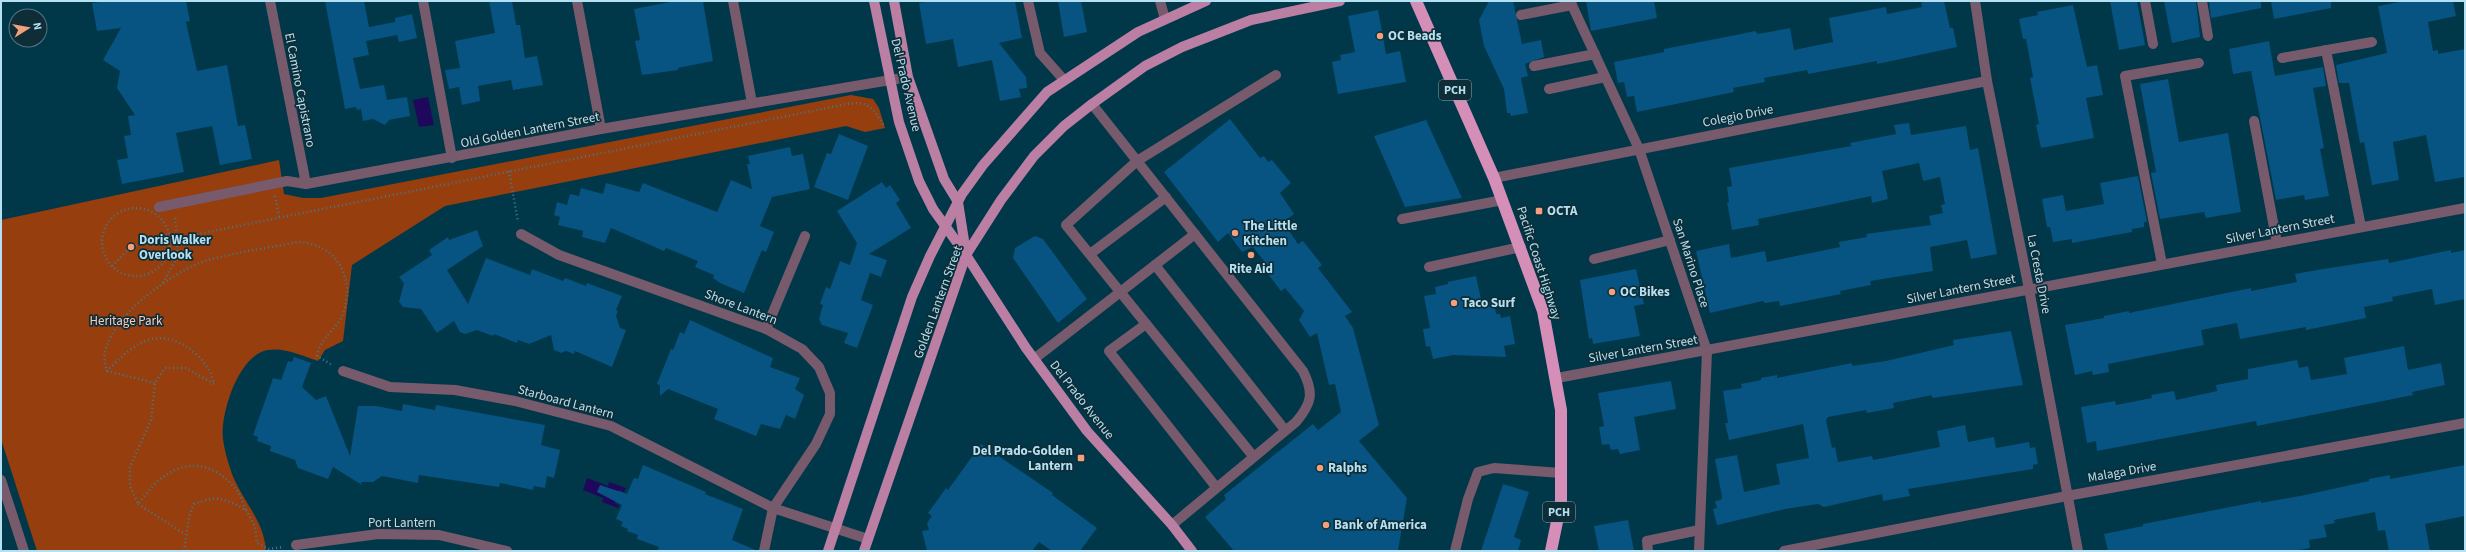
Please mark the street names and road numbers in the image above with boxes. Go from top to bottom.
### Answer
street label: El Camino Capistrano [280,31,320,149]
street label: Del Prado Avenue [886,36,926,134]
road number: PCH [1439,80,1471,100]
street label: Colegio Drive [1701,100,1775,132]
street label: Old Golden Lantern Street [459,108,601,152]
street label: Pacific Coast Highway [1512,204,1566,322]
street label: Silver Lantern Street [2224,210,2337,248]
street label: San Marino Place [1668,216,1714,310]
street label: La Cresta Drive [2022,233,2056,315]
street label: Golden Lantern Street [909,242,967,361]
street label: Silver Lantern Street [1905,270,2018,308]
street label: Shore Lantern [702,285,780,329]
street label: Silver Lantern Street [1587,330,1700,367]
street label: Del Prado Avenue [1046,357,1118,443]
street label: Starboard Lantern [516,381,616,423]
street label: Malaga Drive [2086,457,2158,487]
road number: PCH [1543,502,1575,522]
street label: Port Lantern [368,514,436,532]

